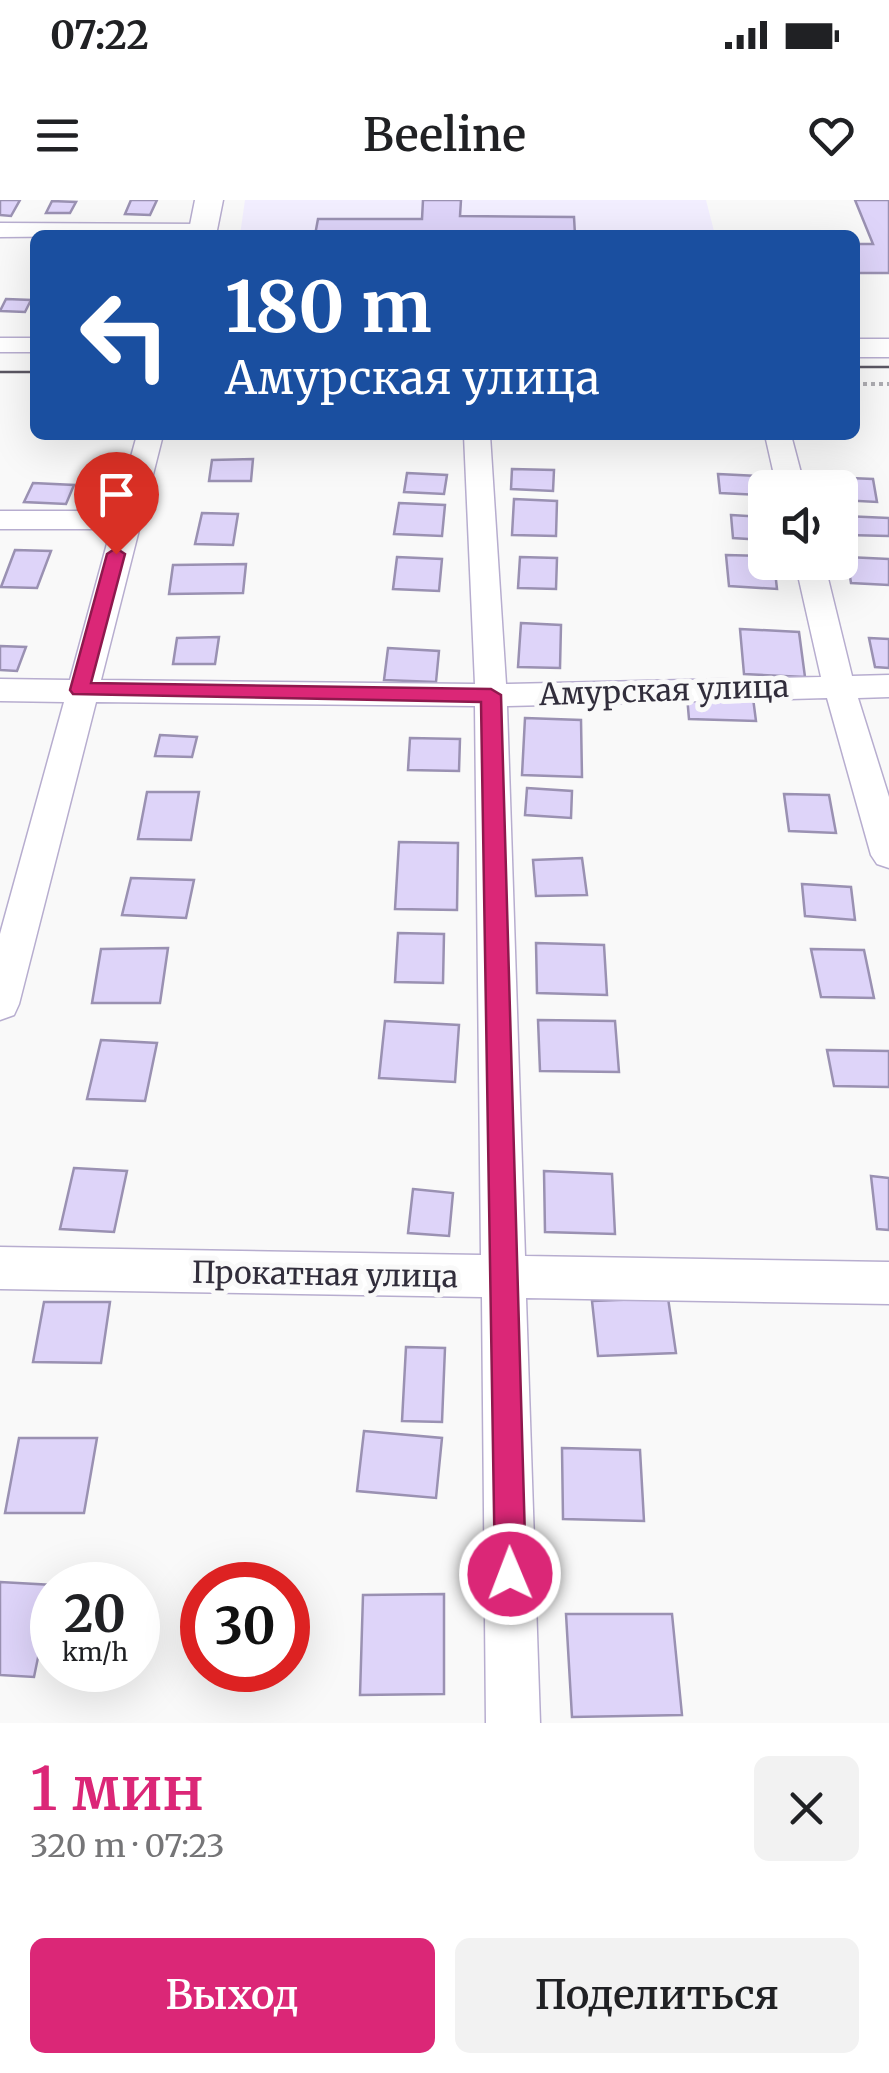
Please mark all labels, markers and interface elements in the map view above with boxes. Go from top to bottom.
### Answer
text: 07:22 [50,12,149,59]
text: Beeline [363,107,526,163]
icon: menu [30,108,85,163]
icon: heart [804,108,859,163]
text: 180 m [225,263,432,351]
icon: left [60,270,190,400]
text: Амурская улица [225,350,600,406]
pin [74,452,159,555]
icon: arrive [89,467,144,522]
map controls [748,470,858,580]
button: sound [748,470,858,580]
street label: Амурская улица [537,667,790,713]
street label: Прокатная улица [192,1253,458,1295]
position arrow [458,1522,562,1626]
speed limit sign: 30 [180,1562,310,1692]
text: 20 [64,1583,126,1646]
text: km/h [62,1636,128,1668]
text: 1 мин [30,1751,204,1826]
button: close [754,1756,859,1861]
text: 320 m · 07:23 [30,1826,225,1866]
button: Выход [30,1938,435,2053]
button: Поделиться [455,1938,859,2053]

